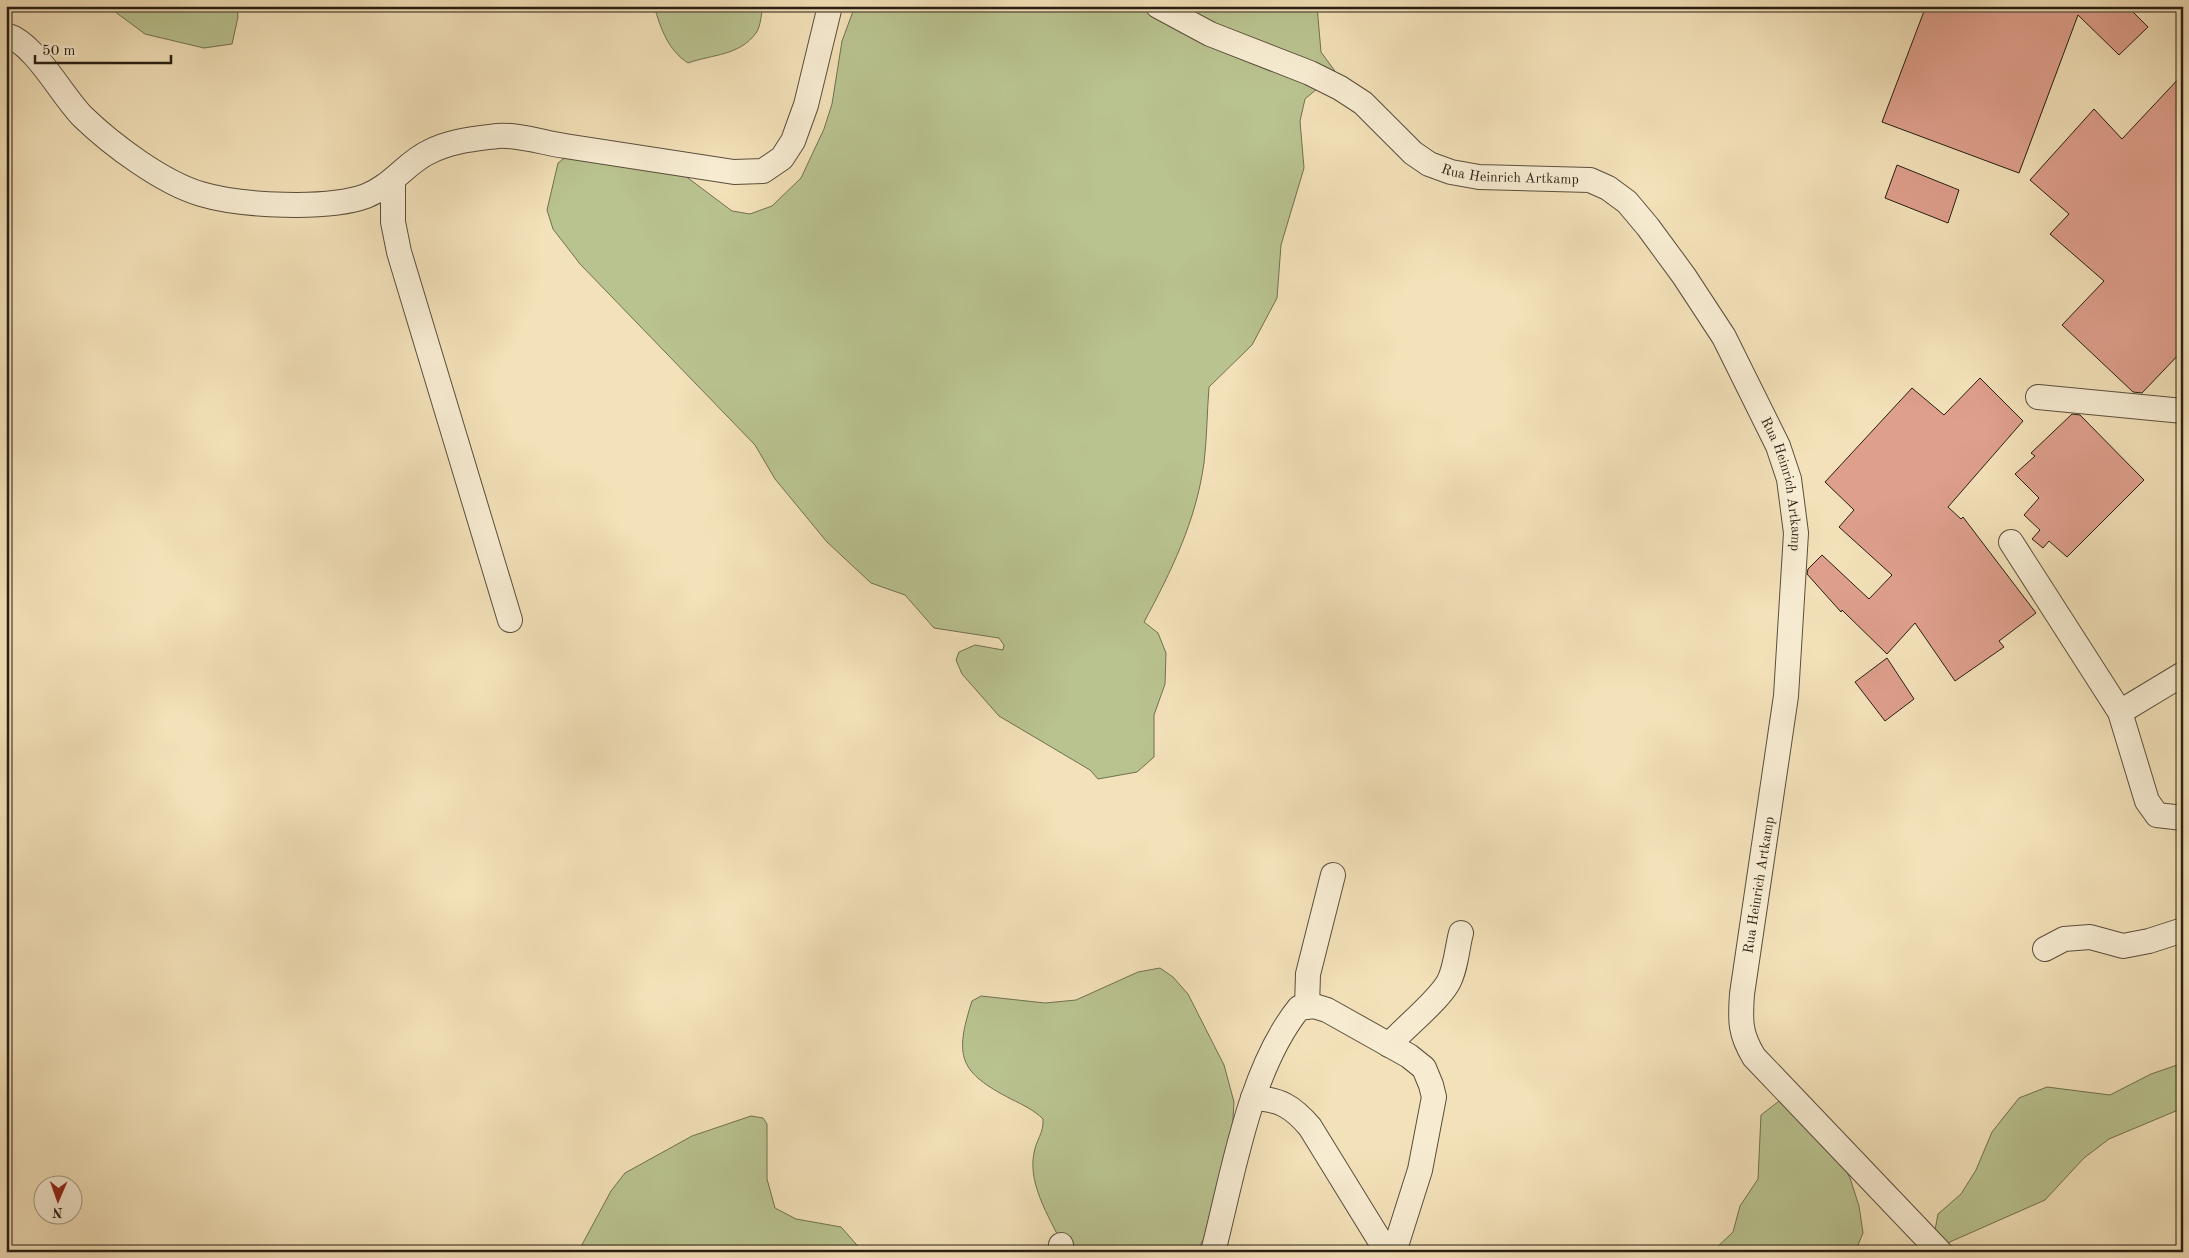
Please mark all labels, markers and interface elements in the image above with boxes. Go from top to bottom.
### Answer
scale bar [35,32,171,64]
text: 50 m [42,44,76,59]
street label: Rua Heinrich Artkamp [1439,162,1579,187]
street label: Rua Heinrich Artkamp [1758,415,1803,552]
street label: Rua Heinrich Artkamp [1741,816,1777,954]
north arrow [32,1176,82,1226]
text: N [52,1205,63,1219]

